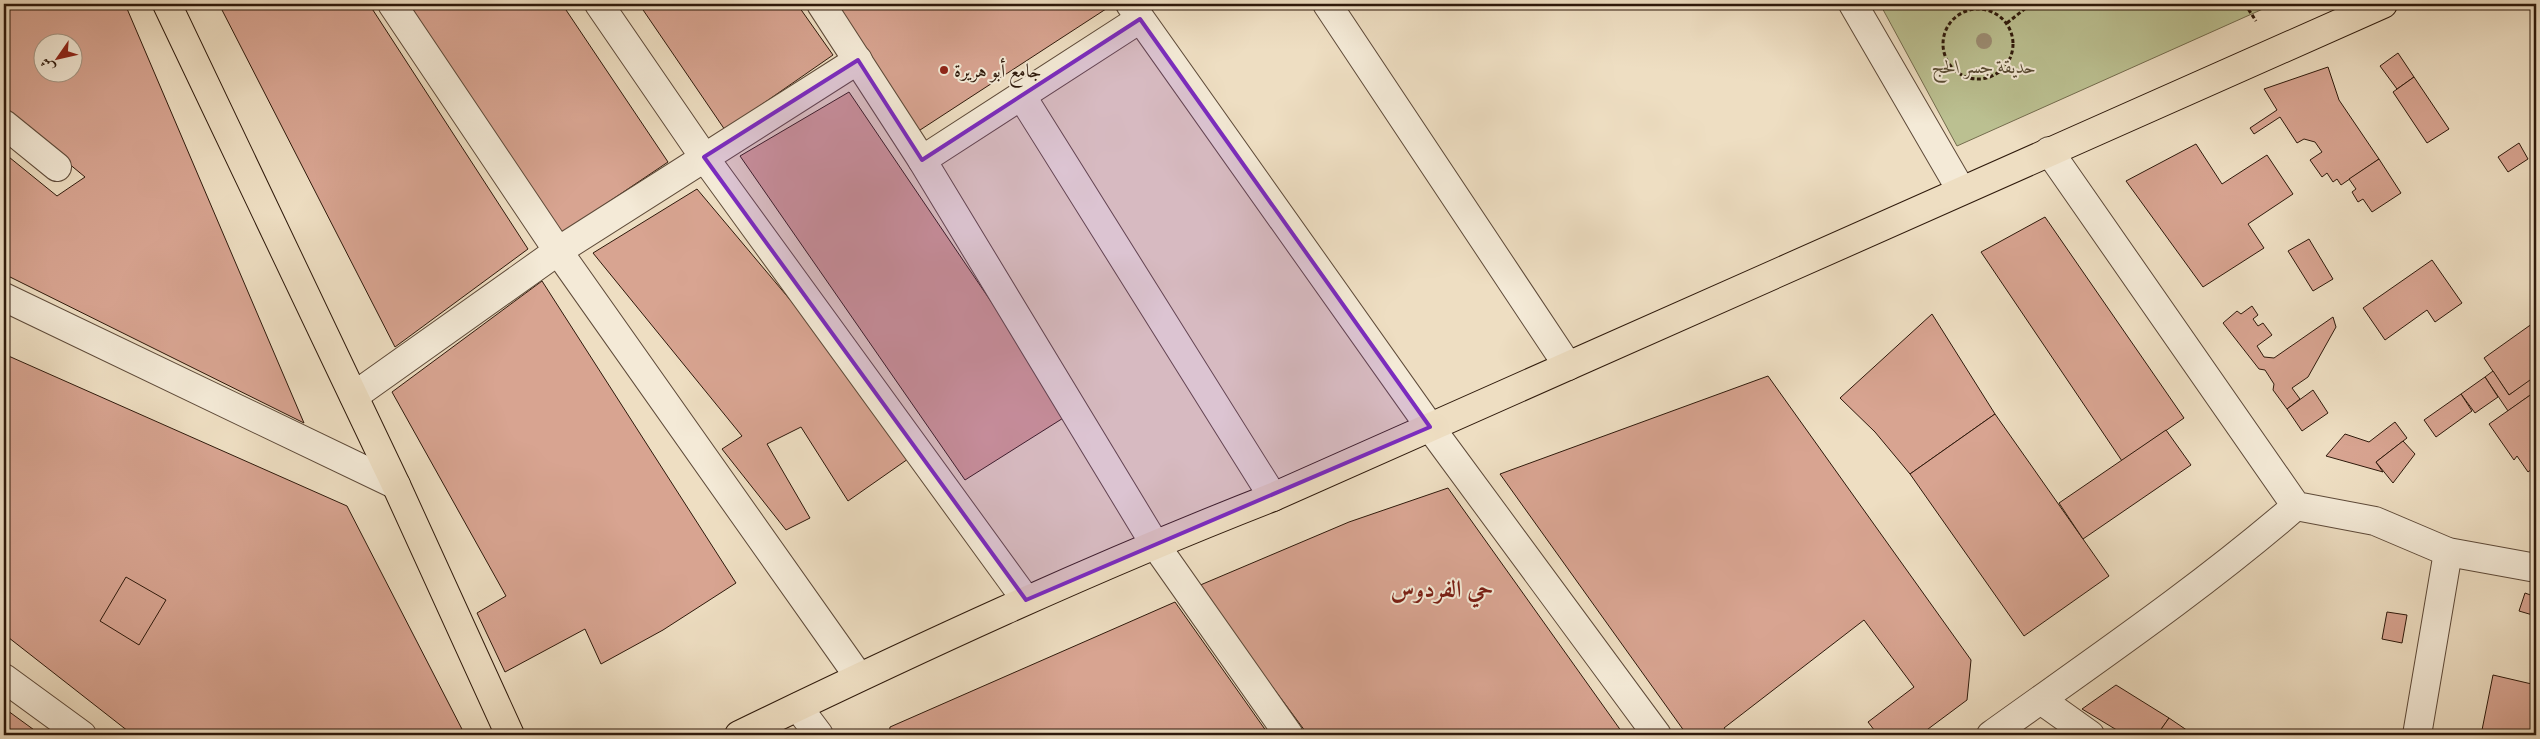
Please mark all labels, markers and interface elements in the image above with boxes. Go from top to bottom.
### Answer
north arrow [32,32,82,82]
text: ش [36,54,59,76]
park label: حديقة جسر الحج [1932,54,2036,84]
place label: جامع أبو هريرة [954,58,1042,88]
marker: جامع أبو هريرة [938,64,950,76]
district label: حي الفردوس [1391,573,1493,608]

